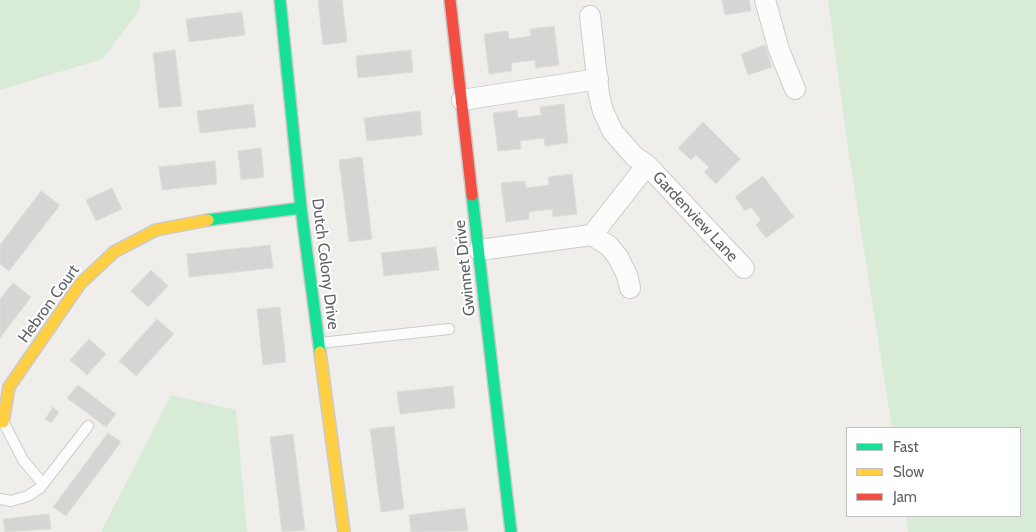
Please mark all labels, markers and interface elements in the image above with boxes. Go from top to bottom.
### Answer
street label: Gardenview Lane [648,168,742,266]
street label: Dutch Colony Drive [307,197,343,331]
street label: Gwinnet Drive [450,219,480,317]
street label: Hebron Court [14,261,84,347]
legend [846,427,1021,517]
text: Fast [893,438,918,456]
text: Slow [893,463,924,481]
text: Jam [893,488,917,506]

